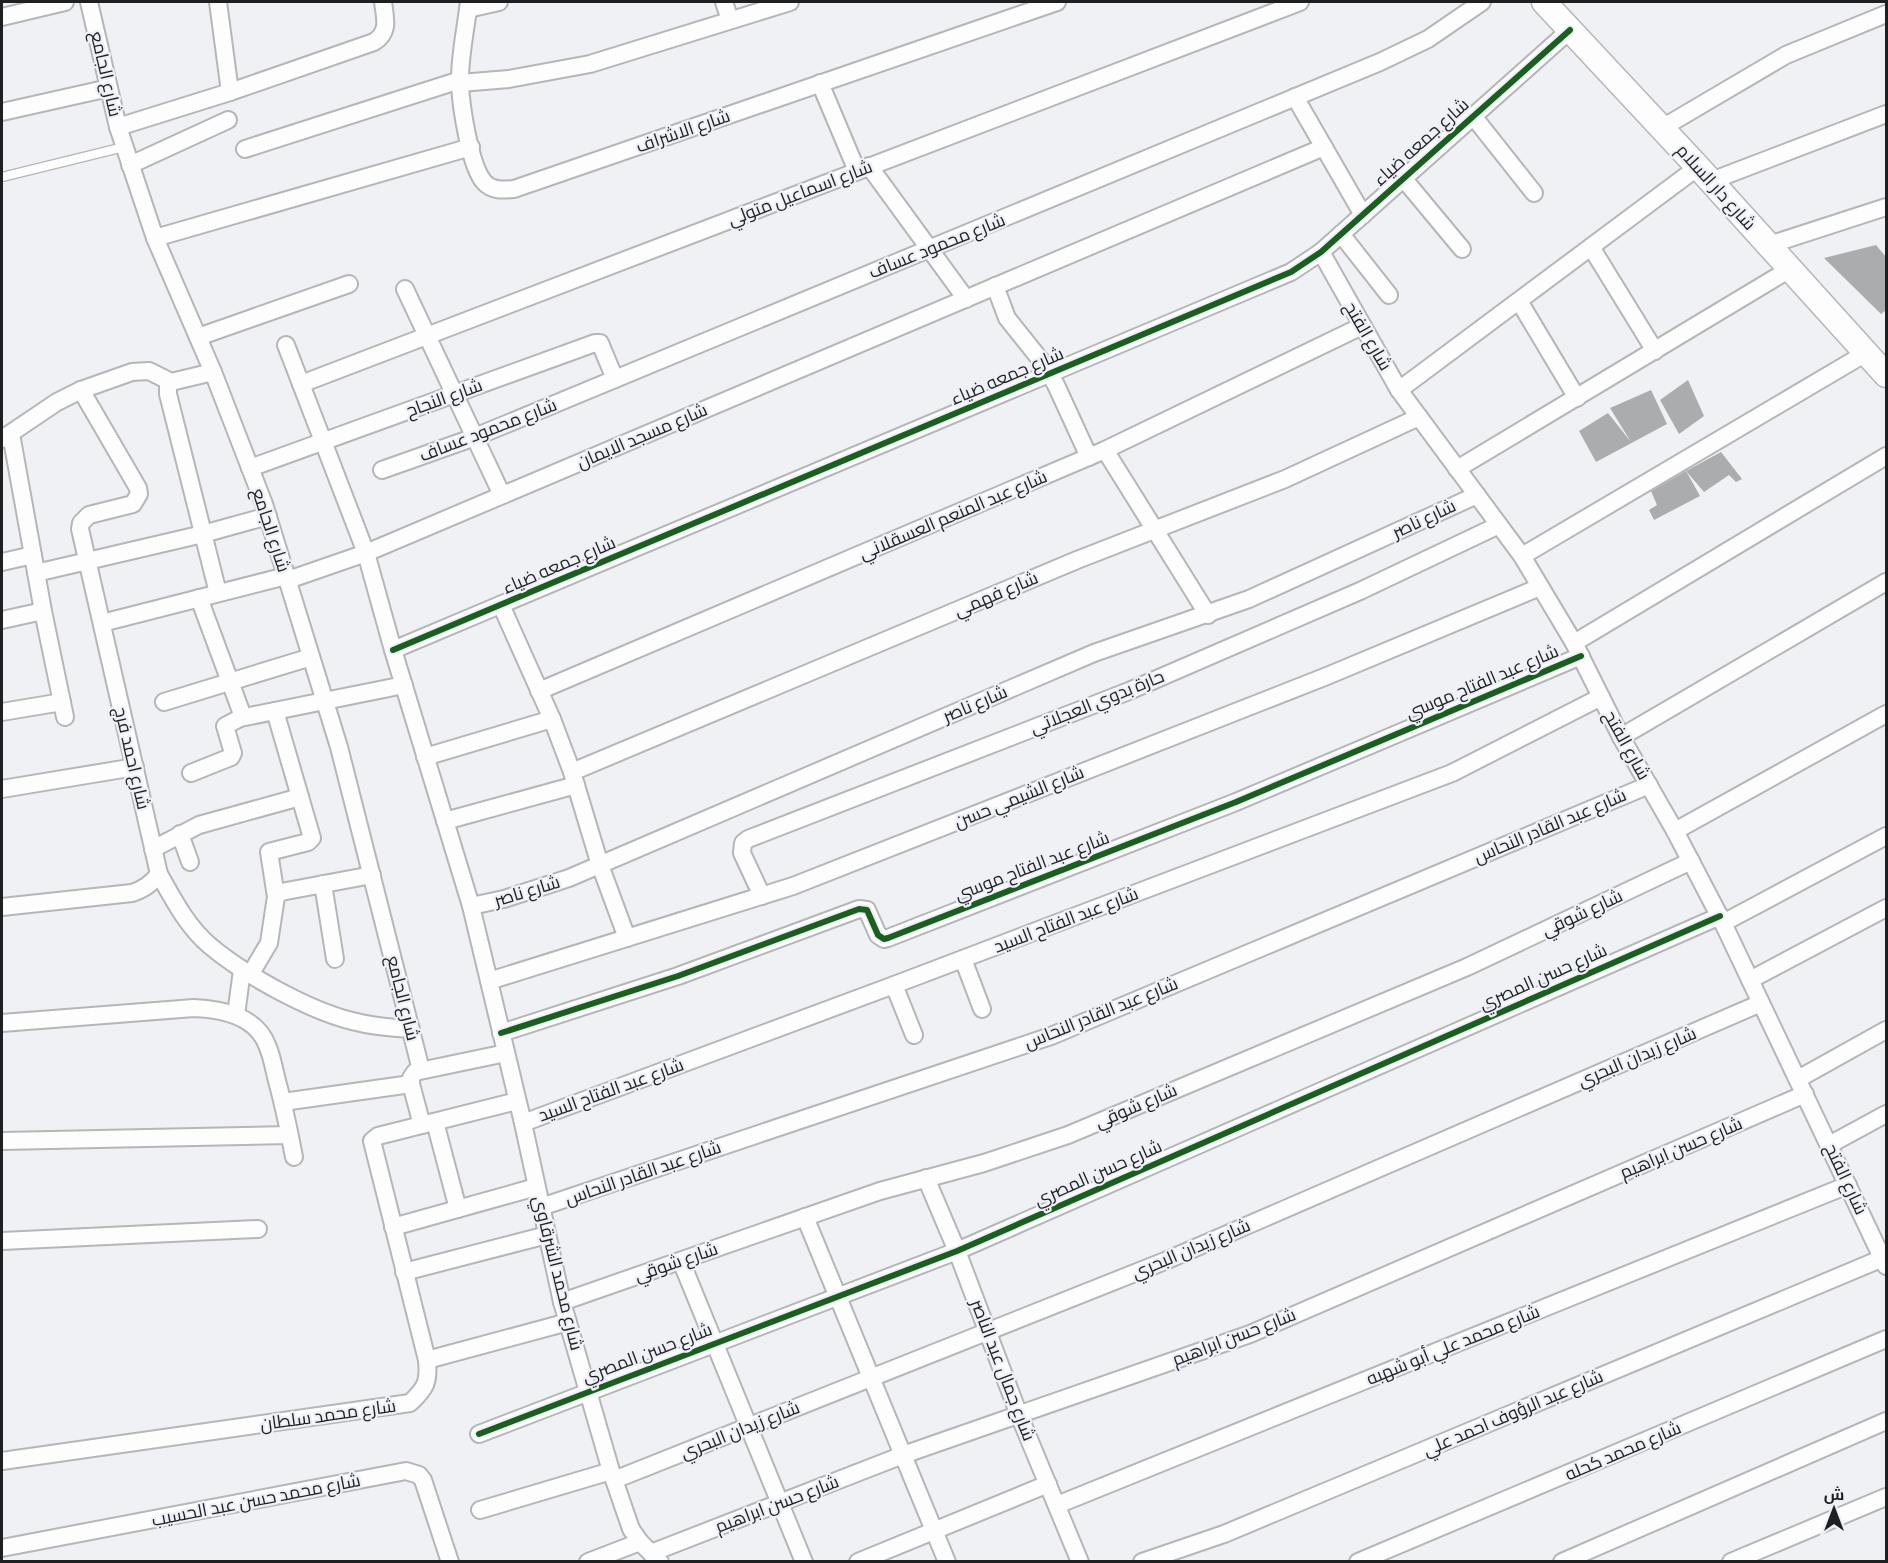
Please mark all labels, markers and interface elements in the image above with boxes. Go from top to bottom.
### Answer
street label: شارع الجامع [85,29,127,119]
street label: شارع جمعه ضياء [1368,93,1474,191]
street label: شارع الاشراف [633,104,733,158]
street label: شارع دار السلام [1671,139,1761,235]
street label: شارع اسماعيل متولي [724,154,876,234]
street label: شارع محمود عساف [865,208,1009,284]
street label: شارع الفتح [1339,297,1397,375]
street label: شارع جمعه ضياء [947,341,1067,411]
street label: شارع النجاح [402,373,486,423]
street label: شارع محمود عساف [416,393,560,467]
street label: شارع مسجد الايمان [573,398,711,474]
street label: شارع عبد المنعم العسقلاني [855,464,1052,567]
street label: شارع الجامع [246,485,296,575]
street label: شارع ناصر [1387,494,1460,545]
street label: شارع جمعه ضياء [499,530,619,600]
street label: شارع فهمي [950,566,1043,624]
street label: شارع عبد الفتاح موسي [1402,639,1563,726]
street label: حارة بدوي العجلاتي [1026,664,1168,742]
street label: شارع ناصر [938,680,1011,729]
street label: شارع احمد فرج [108,704,156,812]
street label: شارع الفتح [1598,706,1656,784]
street label: شارع الشيمي حسن [950,760,1088,836]
street label: شارع عبد القادر النحاس [1470,783,1630,869]
street label: شارع عبد الفتاح موسي [951,825,1113,908]
street label: شارع ناصر [490,870,563,913]
street label: شارع عبد الفتاح السيد [990,881,1142,959]
street label: شارع شوقي [1538,884,1627,944]
street label: شارع حسن المصري [1475,938,1612,1018]
street label: شارع الجامع [381,953,425,1043]
street label: شارع عبد القادر النحاس [1021,971,1181,1055]
street label: شارع زيدان البحري [1574,1021,1701,1095]
street label: شارع عبد الفتاح السيد [535,1053,687,1127]
street label: شارع شوقي [1091,1078,1181,1136]
street label: شارع حسن ابراهيم [1616,1111,1746,1185]
street label: شارع حسن المصري [1030,1134,1167,1214]
street label: شارع عبد القادر النحاس [562,1135,724,1211]
street label: شارع الفتح [1819,1139,1873,1219]
street label: شارع محمد الشرقاوي [525,1193,589,1353]
street label: شارع زيدان البحري [1128,1213,1255,1287]
street label: شارع شوقي [631,1237,722,1289]
street label: شارع جمال عبد الناصر [965,1295,1041,1444]
street label: شارع محمد علي أبو شهبه [1363,1299,1544,1393]
street label: شارع حسن ابراهيم [1169,1302,1299,1372]
street label: شارع حسن المصري [578,1317,716,1391]
street label: شارع عبد الرؤوف احمد علي [1419,1364,1608,1464]
street label: شارع محمد سلطان [258,1394,398,1436]
street label: شارع زيدان البحري [677,1395,804,1467]
street label: شارع محمد كحله [1561,1416,1685,1486]
street label: شارع محمد حسن عبد الحسيب [150,1468,362,1532]
street label: شارع حسن ابراهيم [712,1469,842,1539]
north arrow [1804,1479,1864,1539]
text: ش [1824,1484,1844,1504]

